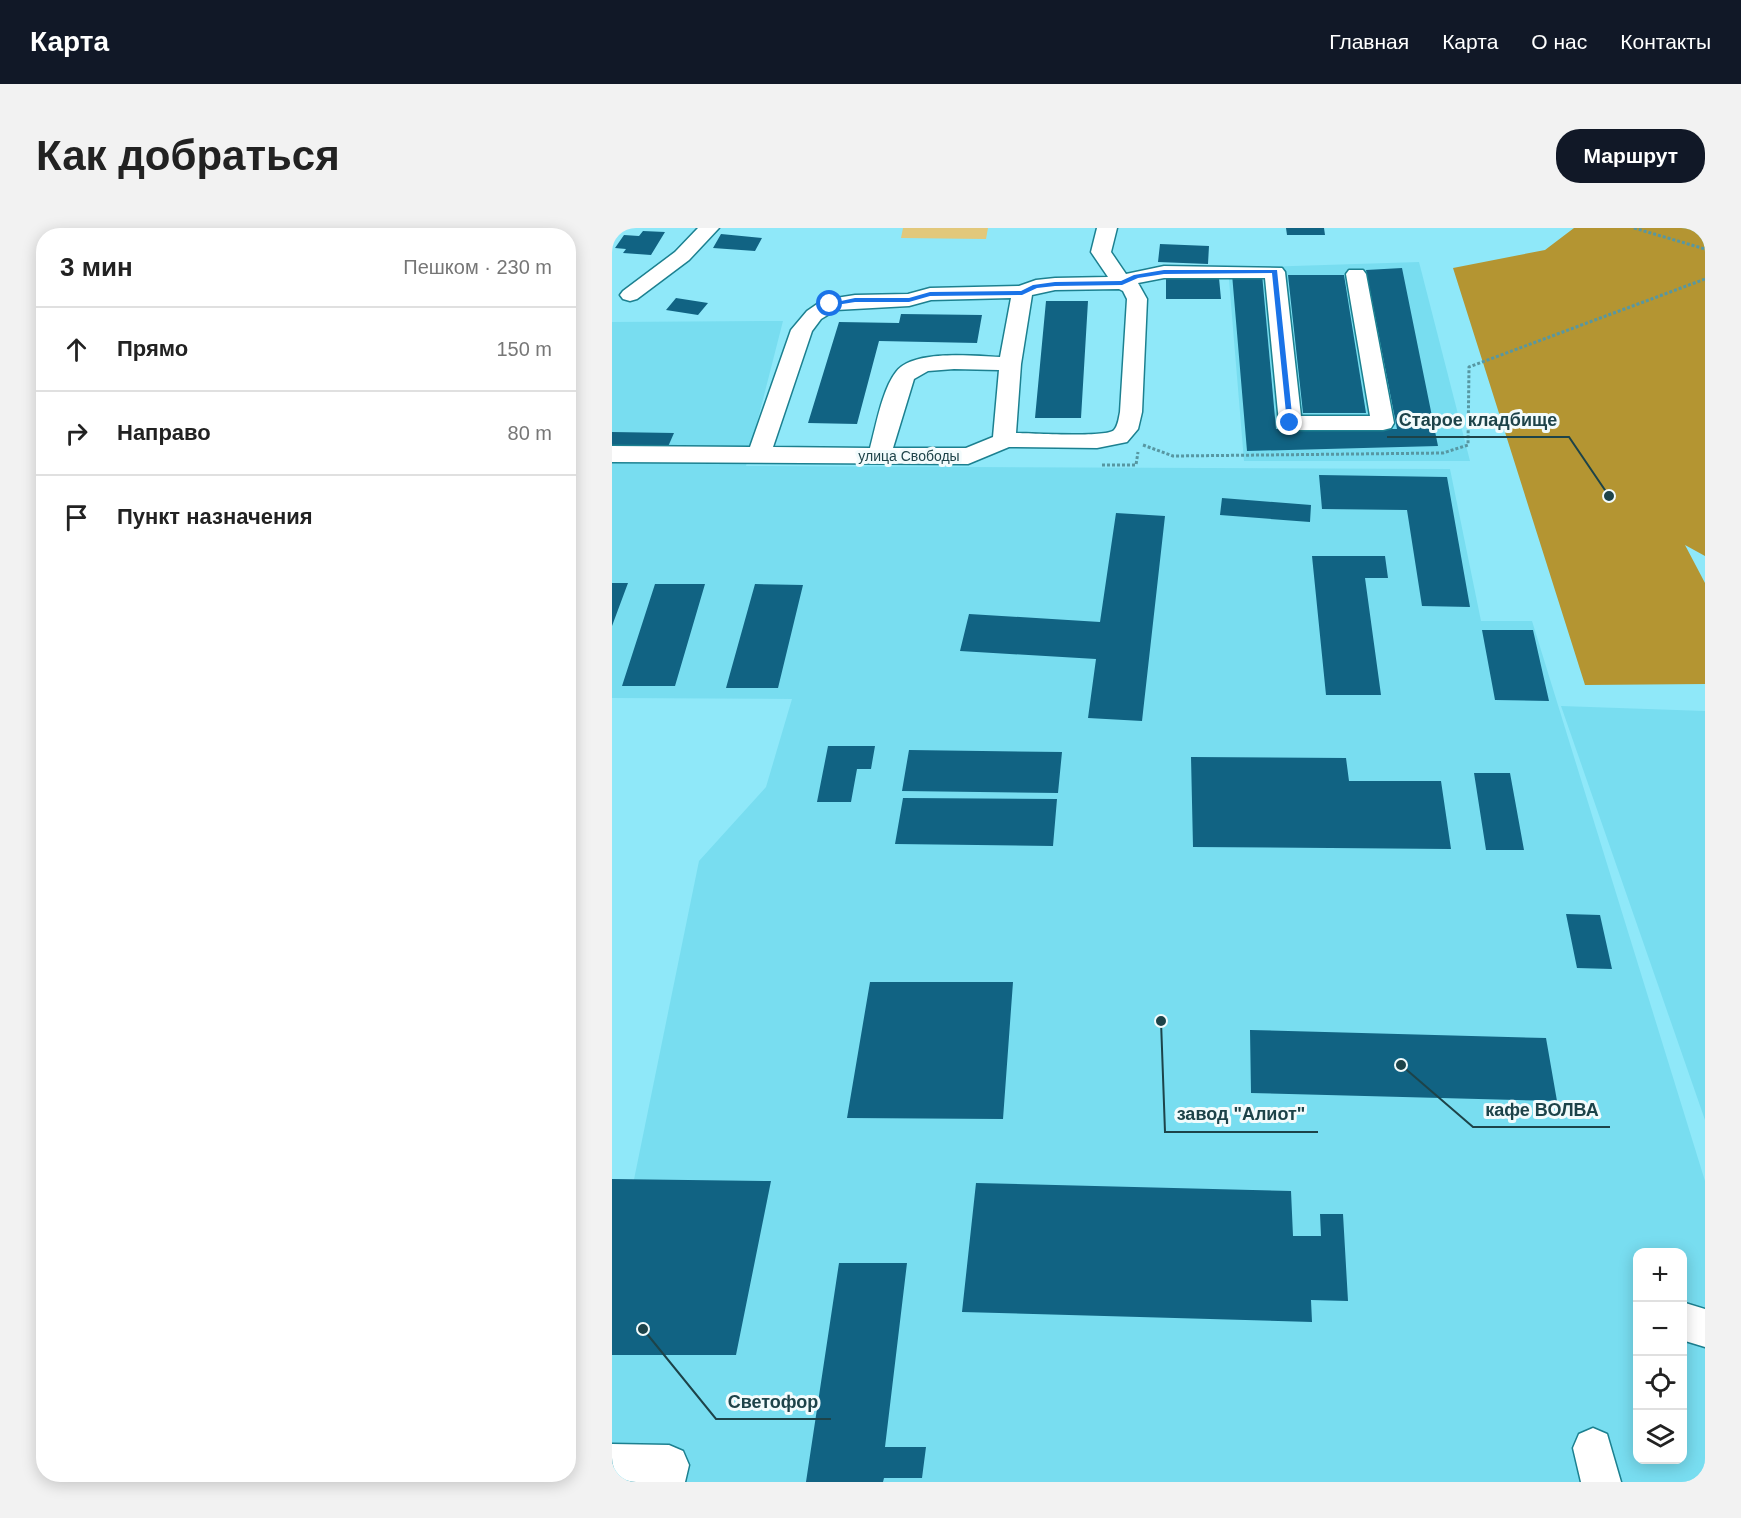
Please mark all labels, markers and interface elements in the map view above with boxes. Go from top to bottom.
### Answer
text: Карта [30,26,109,57]
text: Главная [1329,30,1409,53]
text: Карта [1442,30,1498,53]
text: О нас [1531,30,1587,53]
text: Контакты [1620,30,1711,53]
button: Маршрут [1556,129,1705,183]
text: Как добраться [36,132,340,179]
text: 3 мин [60,252,133,282]
text: Пешком · 230 m [403,256,552,278]
route start [816,290,842,316]
icon: ahead [60,333,93,366]
text: Прямо [117,336,188,361]
text: 150 m [496,338,552,360]
callout: Старое кладбище [1387,401,1569,437]
route end [1276,409,1302,435]
text: Старое кладбище [1399,410,1557,430]
icon: right [60,417,93,450]
text: Направо [117,420,211,445]
text: 80 m [508,422,552,444]
street label: улица Свободы [858,448,960,464]
icon: arrive [60,501,93,534]
text: Пункт назначения [117,504,313,529]
callout: кафе ВОЛВА [1473,1091,1610,1127]
callout: завод "Алиот" [1165,1096,1318,1132]
text: кафе ВОЛВА [1485,1100,1599,1120]
text: завод "Алиот" [1177,1104,1305,1124]
map controls [1633,1248,1687,1464]
button: + [1633,1248,1687,1302]
button: − [1633,1302,1687,1356]
button: locate [1633,1356,1687,1410]
callout: Светофор [716,1383,831,1419]
text: Светофор [728,1392,818,1412]
button: layers [1633,1410,1687,1464]

